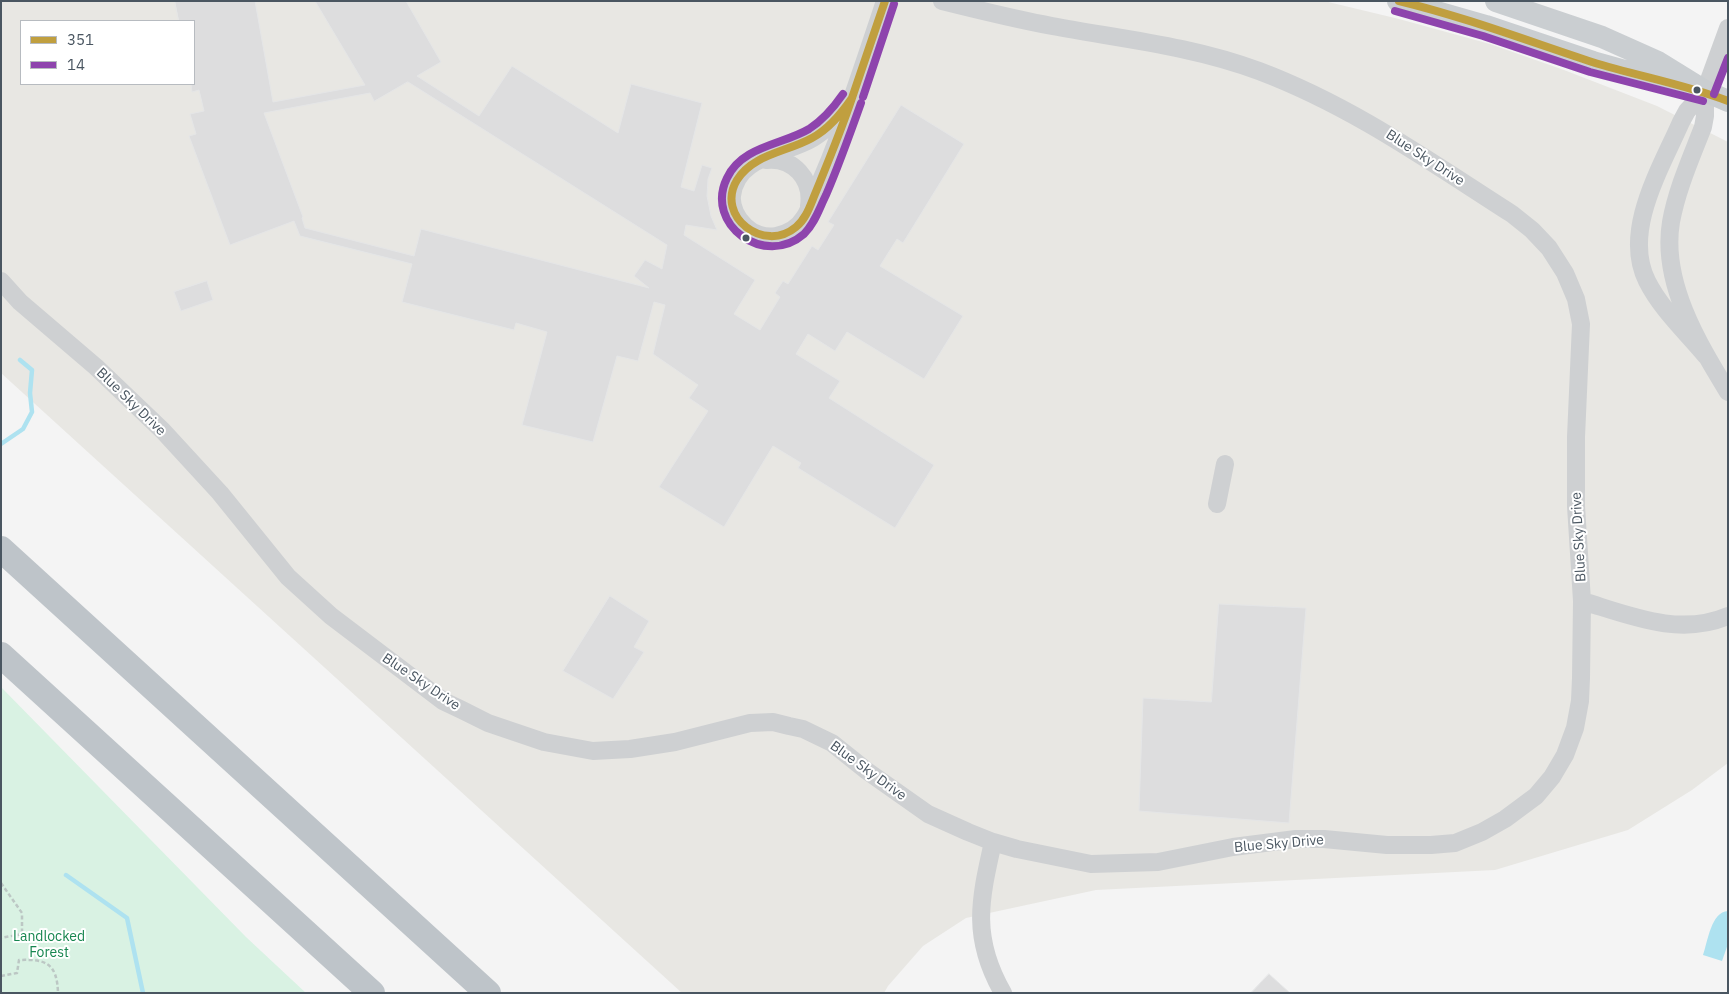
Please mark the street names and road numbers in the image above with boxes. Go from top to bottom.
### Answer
street label: Blue Sky Drive [1383,126,1467,190]
street label: Blue Sky Drive [93,365,169,439]
street label: Blue Sky Drive [1568,492,1590,582]
street label: Blue Sky Drive [379,650,463,714]
street label: Blue Sky Drive [827,738,909,804]
street label: Blue Sky Drive [1233,832,1325,856]

